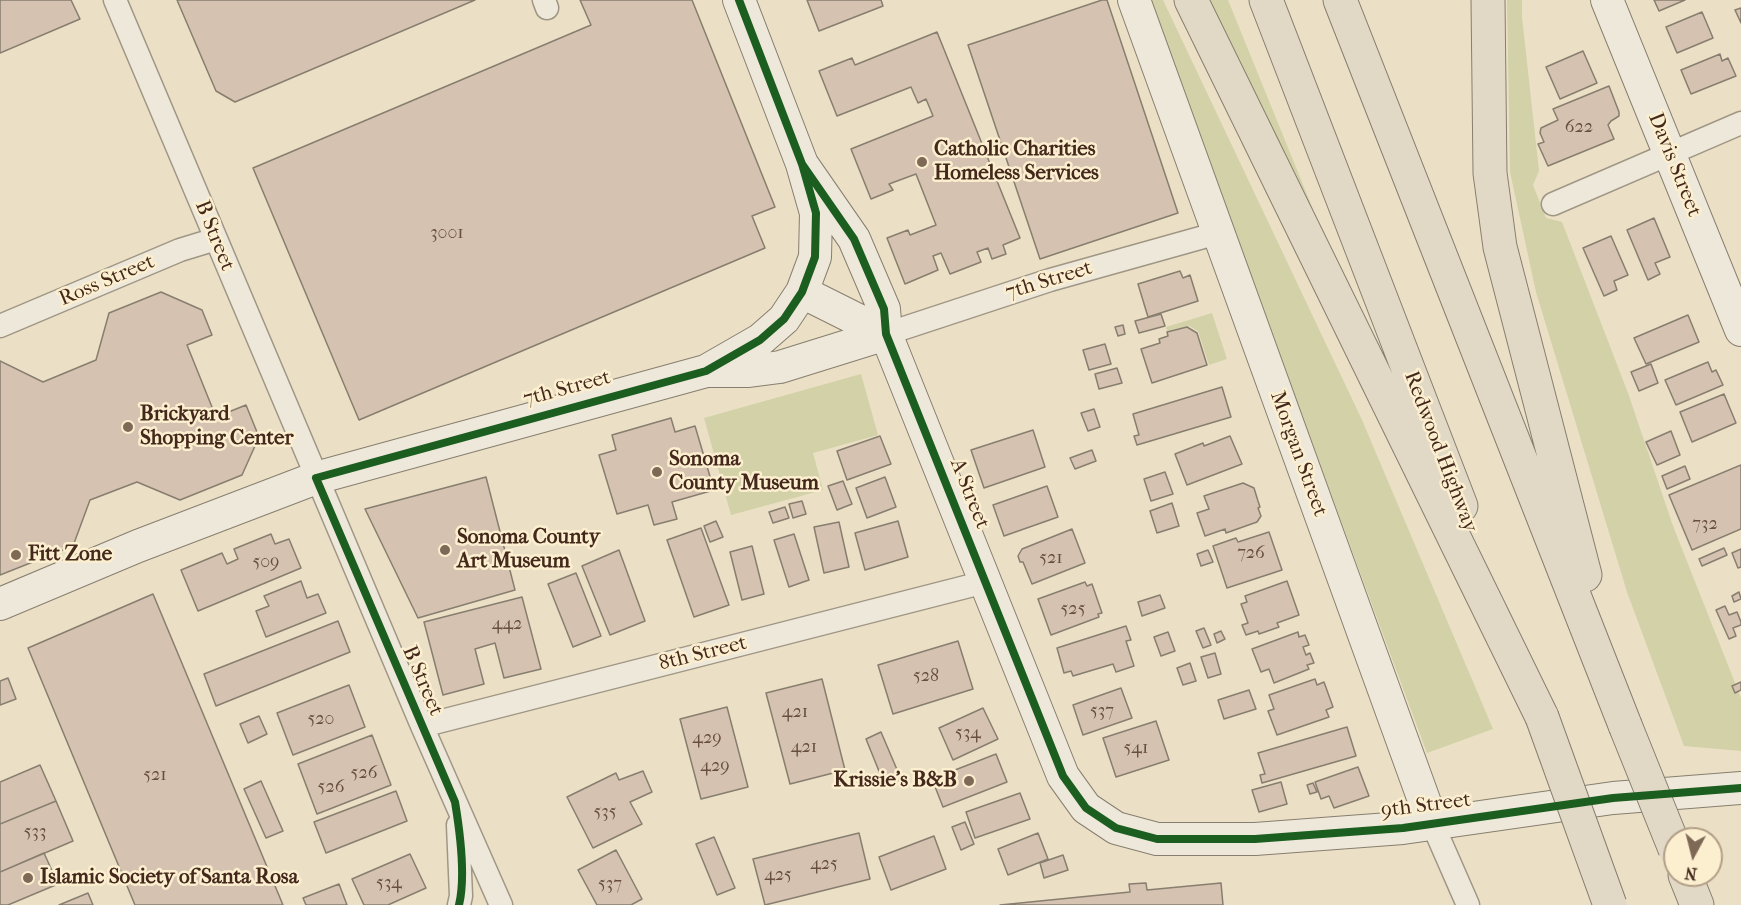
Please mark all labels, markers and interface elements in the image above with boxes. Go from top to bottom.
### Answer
street label: Davis Street [1642,109,1706,221]
house number: 622 [1565,117,1593,139]
place label: Catholic Charities Homeless Services [934,137,1099,187]
marker: Catholic Charities Homeless Services [915,155,929,169]
street label: B Street [189,197,239,275]
house number: 3001 [430,223,464,245]
street label: Ross Street [56,250,158,312]
street label: 7th Street [1003,256,1095,306]
street label: 7th Street [521,365,613,413]
street label: Redwood Highway [1398,368,1482,536]
street label: Morgan Street [1264,388,1332,520]
place label: Brickyard Shopping Center [140,402,293,452]
marker: Brickyard Shopping Center [121,420,135,434]
place label: Sonoma County Museum [669,447,819,497]
street label: A Street [944,455,994,533]
marker: Sonoma County Museum [650,465,664,479]
house number: 732 [1692,514,1718,536]
place label: Sonoma County Art Museum [457,525,600,575]
place label: Fitt Zone [28,542,112,568]
marker: Sonoma County Art Museum [438,543,452,557]
house number: 726 [1237,543,1265,565]
marker: Fitt Zone [9,548,23,562]
house number: 521 [1039,548,1063,570]
house number: 509 [252,552,280,574]
house number: 525 [1061,599,1085,621]
house number: 442 [492,614,522,636]
street label: 8th Street [656,631,750,677]
street label: B Street [396,642,448,720]
house number: 528 [913,666,939,688]
house number: 537 [1090,701,1114,723]
house number: 421 [782,702,808,724]
house number: 520 [308,709,334,731]
house number: 534 [955,723,981,745]
house number: 429 [692,728,722,750]
house number: 421 [791,737,817,759]
house number: 541 [1124,738,1148,760]
house number: 429 [700,756,730,778]
house number: 526 [351,763,377,785]
house number: 521 [143,765,167,787]
place label: Krissie's B&B [833,768,957,794]
marker: Krissie's B&B [962,774,976,788]
house number: 526 [318,777,344,799]
street label: 9th Street [1380,788,1472,824]
house number: 535 [594,802,616,824]
house number: 533 [24,822,46,844]
north arrow [1663,827,1723,887]
house number: 425 [810,854,838,876]
text: N [1684,863,1698,884]
place label: Islamic Society of Santa Rosa [40,865,298,891]
house number: 425 [764,865,792,887]
marker: Islamic Society of Santa Rosa [21,871,35,885]
house number: 534 [376,873,402,895]
house number: 537 [598,874,622,896]

